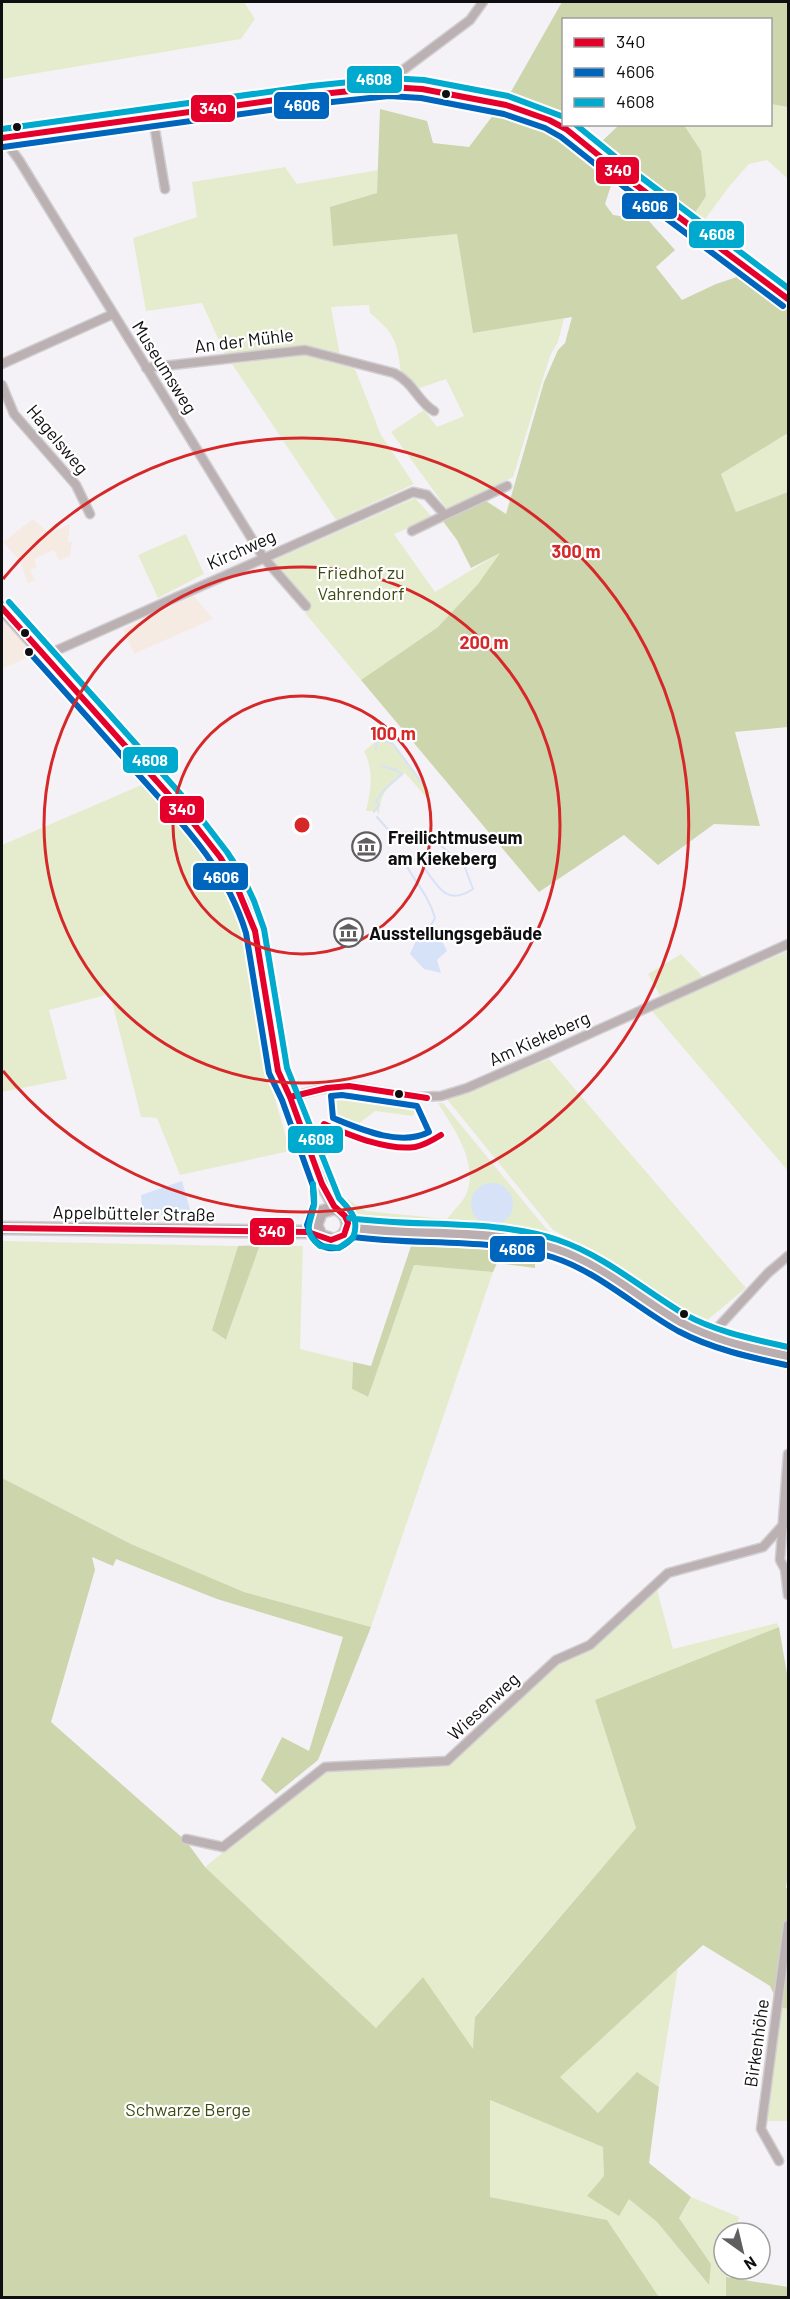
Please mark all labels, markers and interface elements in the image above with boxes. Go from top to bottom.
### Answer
legend [562,18,772,126]
text: 340 [616,30,645,52]
text: 4606 [616,60,655,82]
line badge: 4608 [346,65,403,94]
text: 4608 [356,69,392,88]
unlabelled marker [440,88,452,100]
text: 4608 [616,90,655,112]
line badge: 4606 [273,91,330,120]
line badge: 340 [190,94,236,123]
text: 4606 [284,95,320,114]
text: 340 [199,98,227,117]
unlabelled marker [11,121,23,133]
line badge: 340 [595,156,640,185]
text: 340 [604,160,632,179]
line badge: 4606 [621,192,678,220]
text: 4606 [632,196,668,215]
line badge: 4608 [688,220,745,249]
text: 4608 [699,224,735,243]
street label: Museumsweg [128,317,202,417]
street label: An der Mühle [193,323,295,357]
street label: Hagelsweg [22,400,94,478]
street label: Kirchweg [203,524,279,574]
text: 300 m [552,540,600,562]
park label: Friedhof zu Vahrendorf [317,561,405,604]
unlabelled marker [19,627,31,639]
text: 200 m [459,631,509,653]
unlabelled marker [23,646,35,658]
text: 100 m [370,722,416,744]
line badge: 4608 [122,746,179,774]
text: 4608 [132,750,168,769]
line badge: 340 [159,795,205,824]
text: 340 [168,799,196,818]
centre of rings [292,815,312,835]
place label: Freilichtmuseum am Kiekeberg [388,826,523,869]
museum icon: Freilichtmuseum am Kiekeberg [351,831,383,863]
line badge: 4606 [192,862,249,891]
text: 4606 [203,867,239,886]
museum icon: Ausstellungsgebäude [332,917,364,949]
place label: Ausstellungsgebäude [369,922,542,944]
street label: Am Kiekeberg [485,1006,593,1070]
unlabelled marker [393,1088,405,1100]
line badge: 4608 [287,1125,344,1154]
text: 4608 [298,1129,334,1148]
street label: Appelbütteler Straße [52,1201,216,1225]
line badge: 340 [249,1217,295,1246]
text: 340 [258,1221,286,1240]
line badge: 4606 [489,1235,546,1263]
text: 4606 [499,1239,535,1258]
unlabelled marker [678,1308,690,1320]
street label: Wiesenweg [443,1667,523,1745]
street label: Birkenhöhe [739,1998,773,2088]
park label: Schwarze Berge [125,2098,251,2120]
north arrow [712,2221,772,2281]
text: N [741,2253,760,2275]

